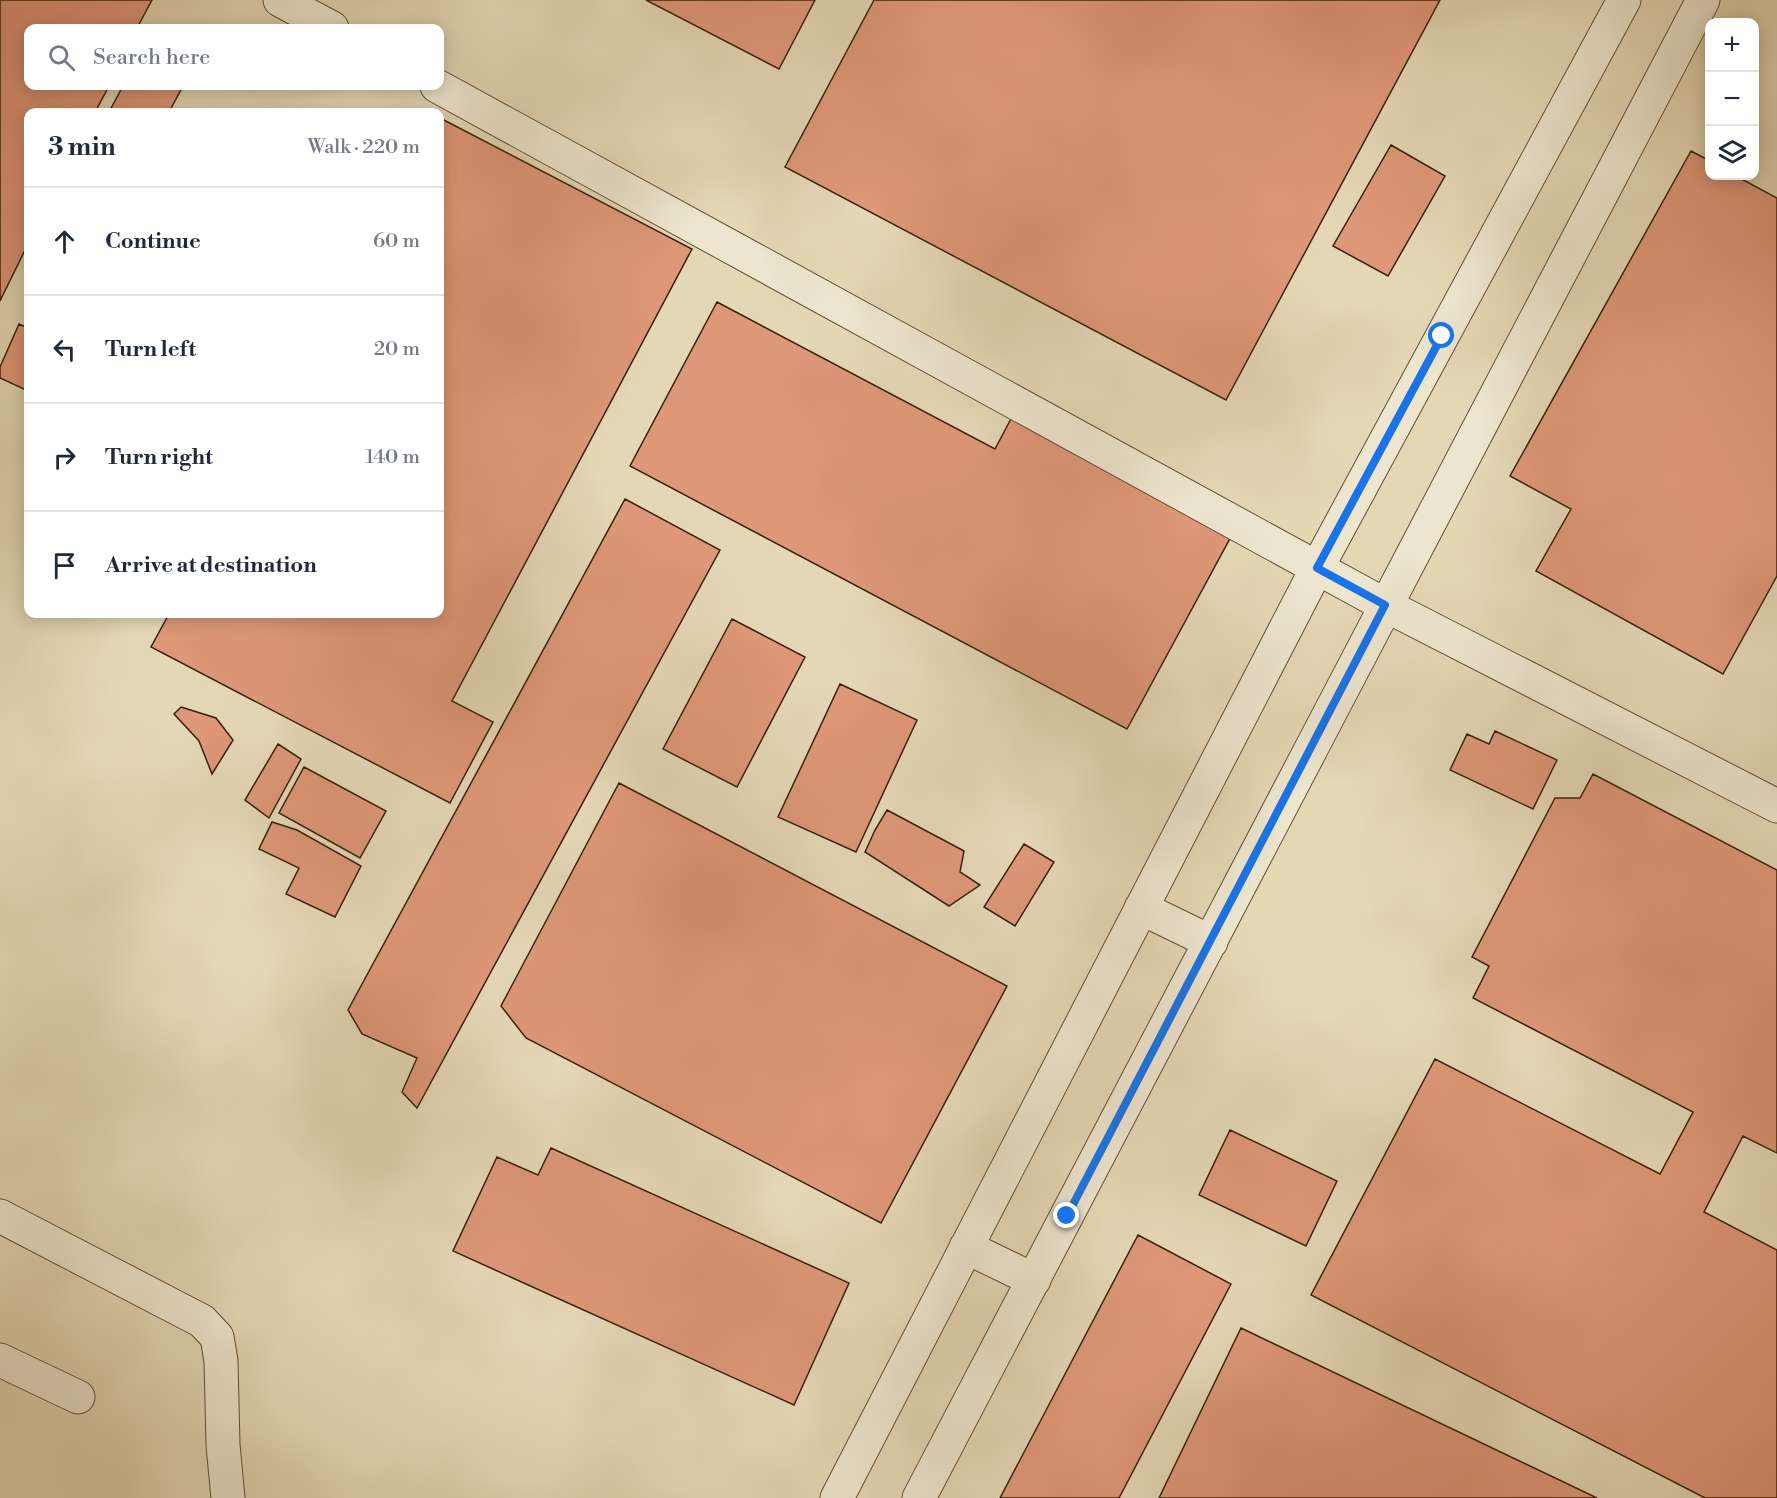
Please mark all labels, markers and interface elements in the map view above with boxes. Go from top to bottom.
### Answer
map controls [1705,18,1759,180]
button: + [1705,18,1759,72]
search box [24,24,444,90]
icon: search [45,41,78,74]
text: Search here [93,44,210,71]
button: − [1705,72,1759,126]
button: layers [1705,126,1759,180]
text: 3 min [48,131,116,163]
text: Walk · 220 m [307,135,420,160]
icon: ahead [48,225,81,258]
text: Continue [105,228,201,255]
text: 60 m [373,229,420,254]
route start [1428,322,1454,348]
icon: left [48,333,81,366]
text: Turn left [105,336,196,363]
text: 20 m [374,337,420,362]
icon: right [48,441,81,474]
text: Turn right [105,444,213,471]
text: 140 m [365,445,420,470]
icon: arrive [48,549,81,582]
text: Arrive at destination [105,552,317,579]
route end [1053,1202,1079,1228]

